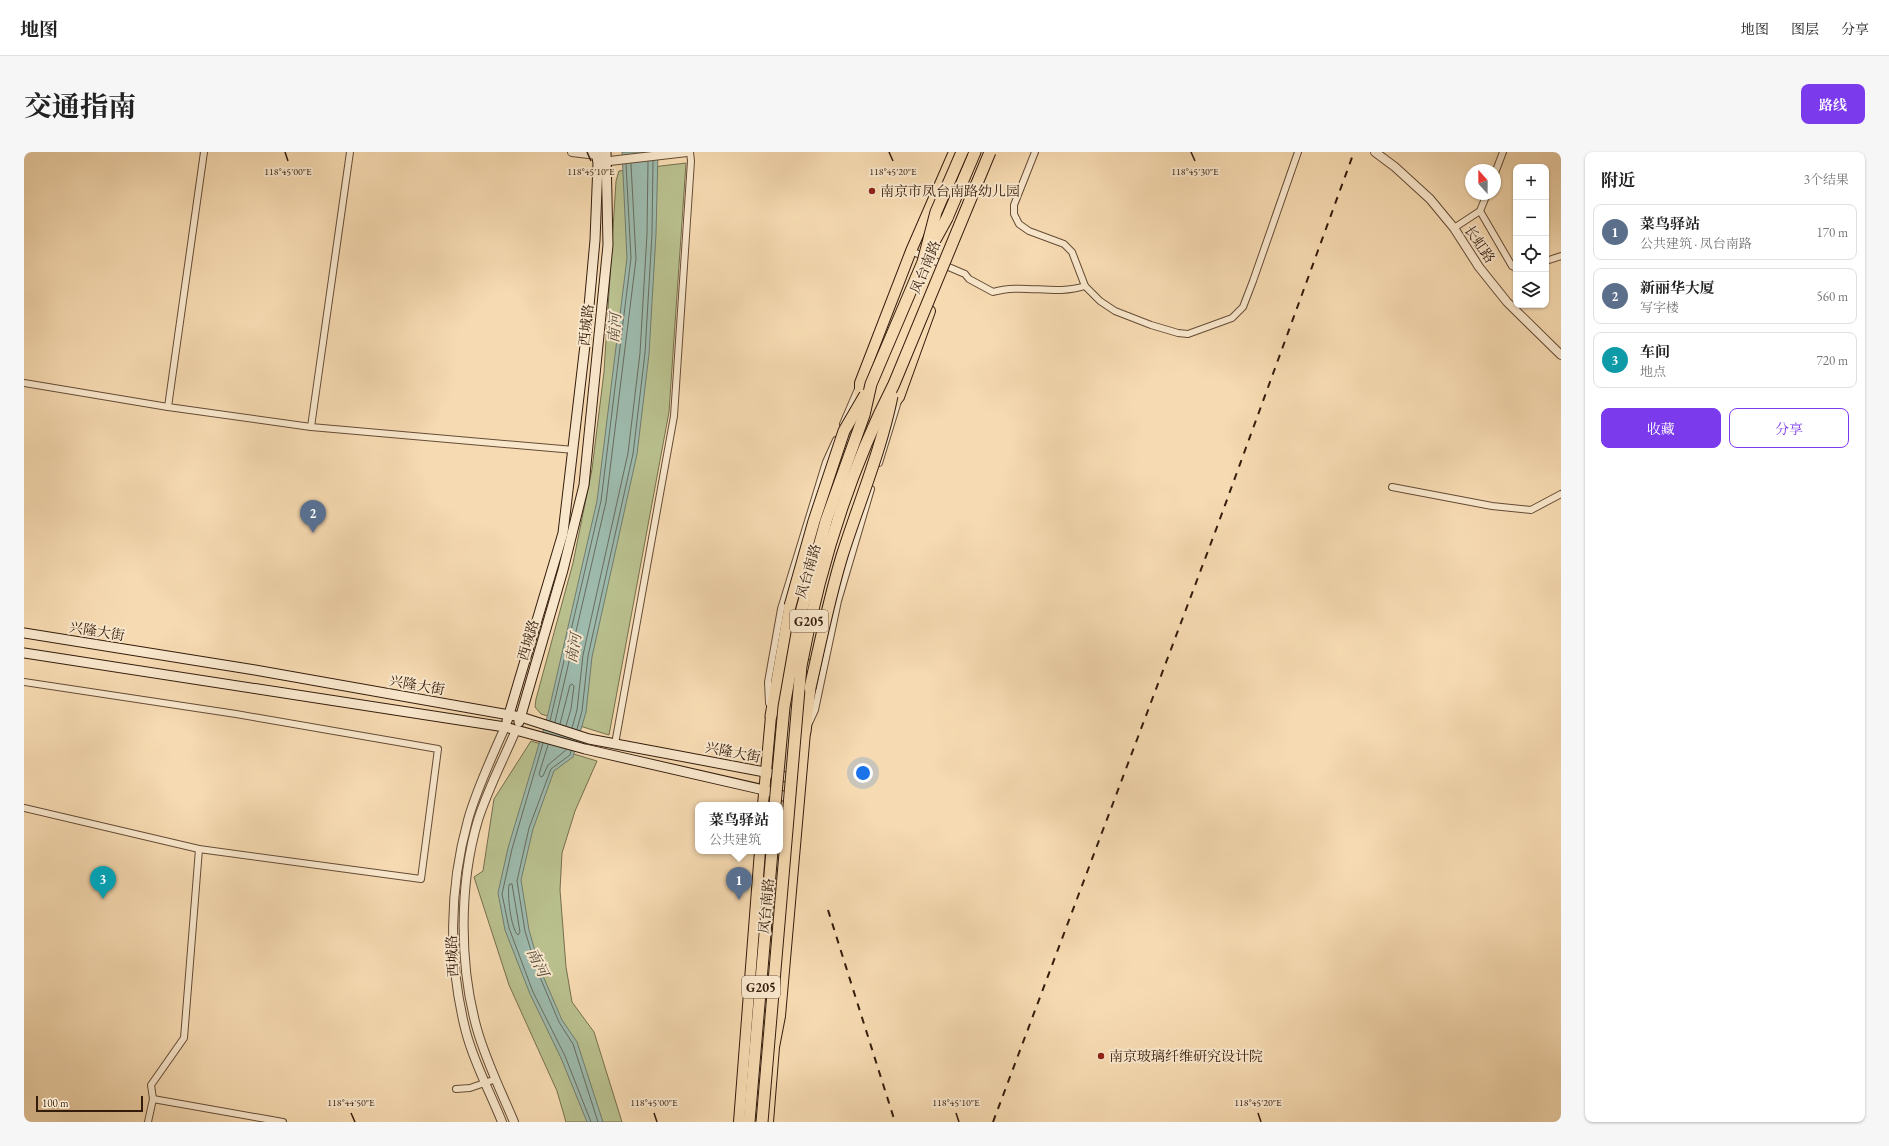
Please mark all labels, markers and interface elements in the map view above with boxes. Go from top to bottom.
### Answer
text: 地图 [20,17,58,42]
text: 地图 [1741,20,1769,38]
text: 图层 [1791,20,1819,38]
text: 分享 [1841,20,1869,38]
button: 路线 [1801,84,1865,124]
text: 交通指南 [24,88,136,124]
north arrow [1465,164,1501,200]
map controls [1513,164,1549,308]
button: + [1513,164,1549,200]
text: 118°45'00"E [264,165,312,178]
text: 118°45'10"E [567,165,615,178]
text: 118°45'20"E [869,165,917,178]
text: 118°45'30"E [1171,165,1219,178]
text: 附近 [1601,169,1635,191]
text: 3个结果 [1804,171,1849,188]
place label: 南京市凤台南路幼儿园 [880,182,1020,200]
marker: 南京市凤台南路幼儿园 [867,186,877,196]
button: − [1513,200,1549,236]
text: 菜鸟驿站 [1640,214,1700,233]
street label: 长虹路 [1461,222,1499,266]
text: 1 [1612,224,1618,241]
text: 170 m [1817,224,1848,241]
text: 公共建筑 · 凤台南路 [1640,235,1752,252]
button: locate [1513,236,1549,272]
street label: 凤台南路 [906,238,944,296]
button: layers [1513,272,1549,308]
text: 新丽华大厦 [1640,278,1715,297]
text: 2 [1612,288,1618,305]
text: 560 m [1817,288,1848,305]
text: 写字楼 [1640,299,1679,316]
street label: 西城路 [575,303,597,347]
water label: 南河 [603,309,625,344]
text: 车间 [1640,342,1670,361]
text: 3 [1612,352,1618,369]
text: 720 m [1817,352,1848,369]
text: 地点 [1640,363,1666,380]
button: 收藏 [1601,408,1721,448]
button: 分享 [1729,408,1849,448]
pin: 2 [300,500,326,533]
street label: 凤台南路 [792,542,824,600]
road number: G205 [790,610,828,632]
street label: 西城路 [514,617,542,663]
street label: 兴隆大街 [68,618,126,644]
water label: 南河 [561,629,585,664]
street label: 兴隆大街 [388,671,446,699]
street label: 兴隆大街 [704,738,762,766]
your location [853,763,873,783]
popup [695,802,783,854]
text: 菜鸟驿站 [709,810,769,829]
text: 公共建筑 [709,831,761,848]
pin: 3 [90,866,116,899]
pin: 1 [726,867,752,900]
street label: 凤台南路 [755,877,777,935]
street label: 西城路 [442,935,462,977]
water label: 南河 [523,944,554,982]
road number: G205 [742,976,780,998]
place label: 南京玻璃纤维研究设计院 [1109,1047,1263,1065]
marker: 南京玻璃纤维研究设计院 [1096,1051,1106,1061]
scale bar [36,1094,143,1113]
text: 100 m [42,1096,69,1110]
text: 118°44'50"E [327,1096,375,1109]
text: 118°45'00"E [630,1096,678,1109]
text: 118°45'10"E [932,1096,980,1109]
text: 118°45'20"E [1234,1096,1282,1109]

